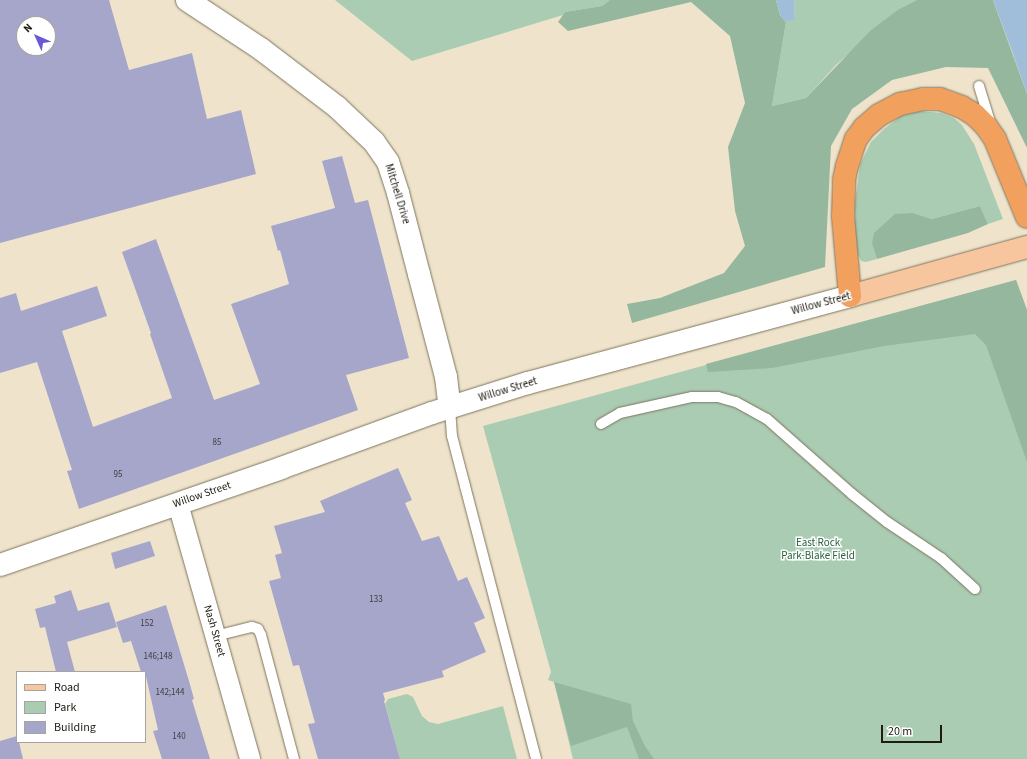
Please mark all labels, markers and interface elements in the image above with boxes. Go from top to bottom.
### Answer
north arrow [16,16,56,56]
text: N [20,20,36,36]
street label: Mitchell Drive [382,162,412,226]
street label: Willow Street [790,290,852,318]
street label: Willow Street [477,375,539,405]
house number: 85 [213,438,221,448]
house number: 95 [114,470,122,480]
street label: Willow Street [171,479,233,511]
park label: East Rock Park-Blake Field [781,537,855,563]
house number: 133 [369,595,383,605]
street label: Nash Street [200,604,228,658]
house number: 152 [140,619,154,629]
house number: 146;148 [143,652,173,662]
legend [16,671,146,743]
text: Road [54,679,80,696]
house number: 142;144 [155,688,185,698]
text: Park [54,699,76,716]
scale bar [883,717,944,743]
text: Building [54,719,96,736]
text: 20 m [888,723,912,740]
house number: 140 [172,732,186,742]

